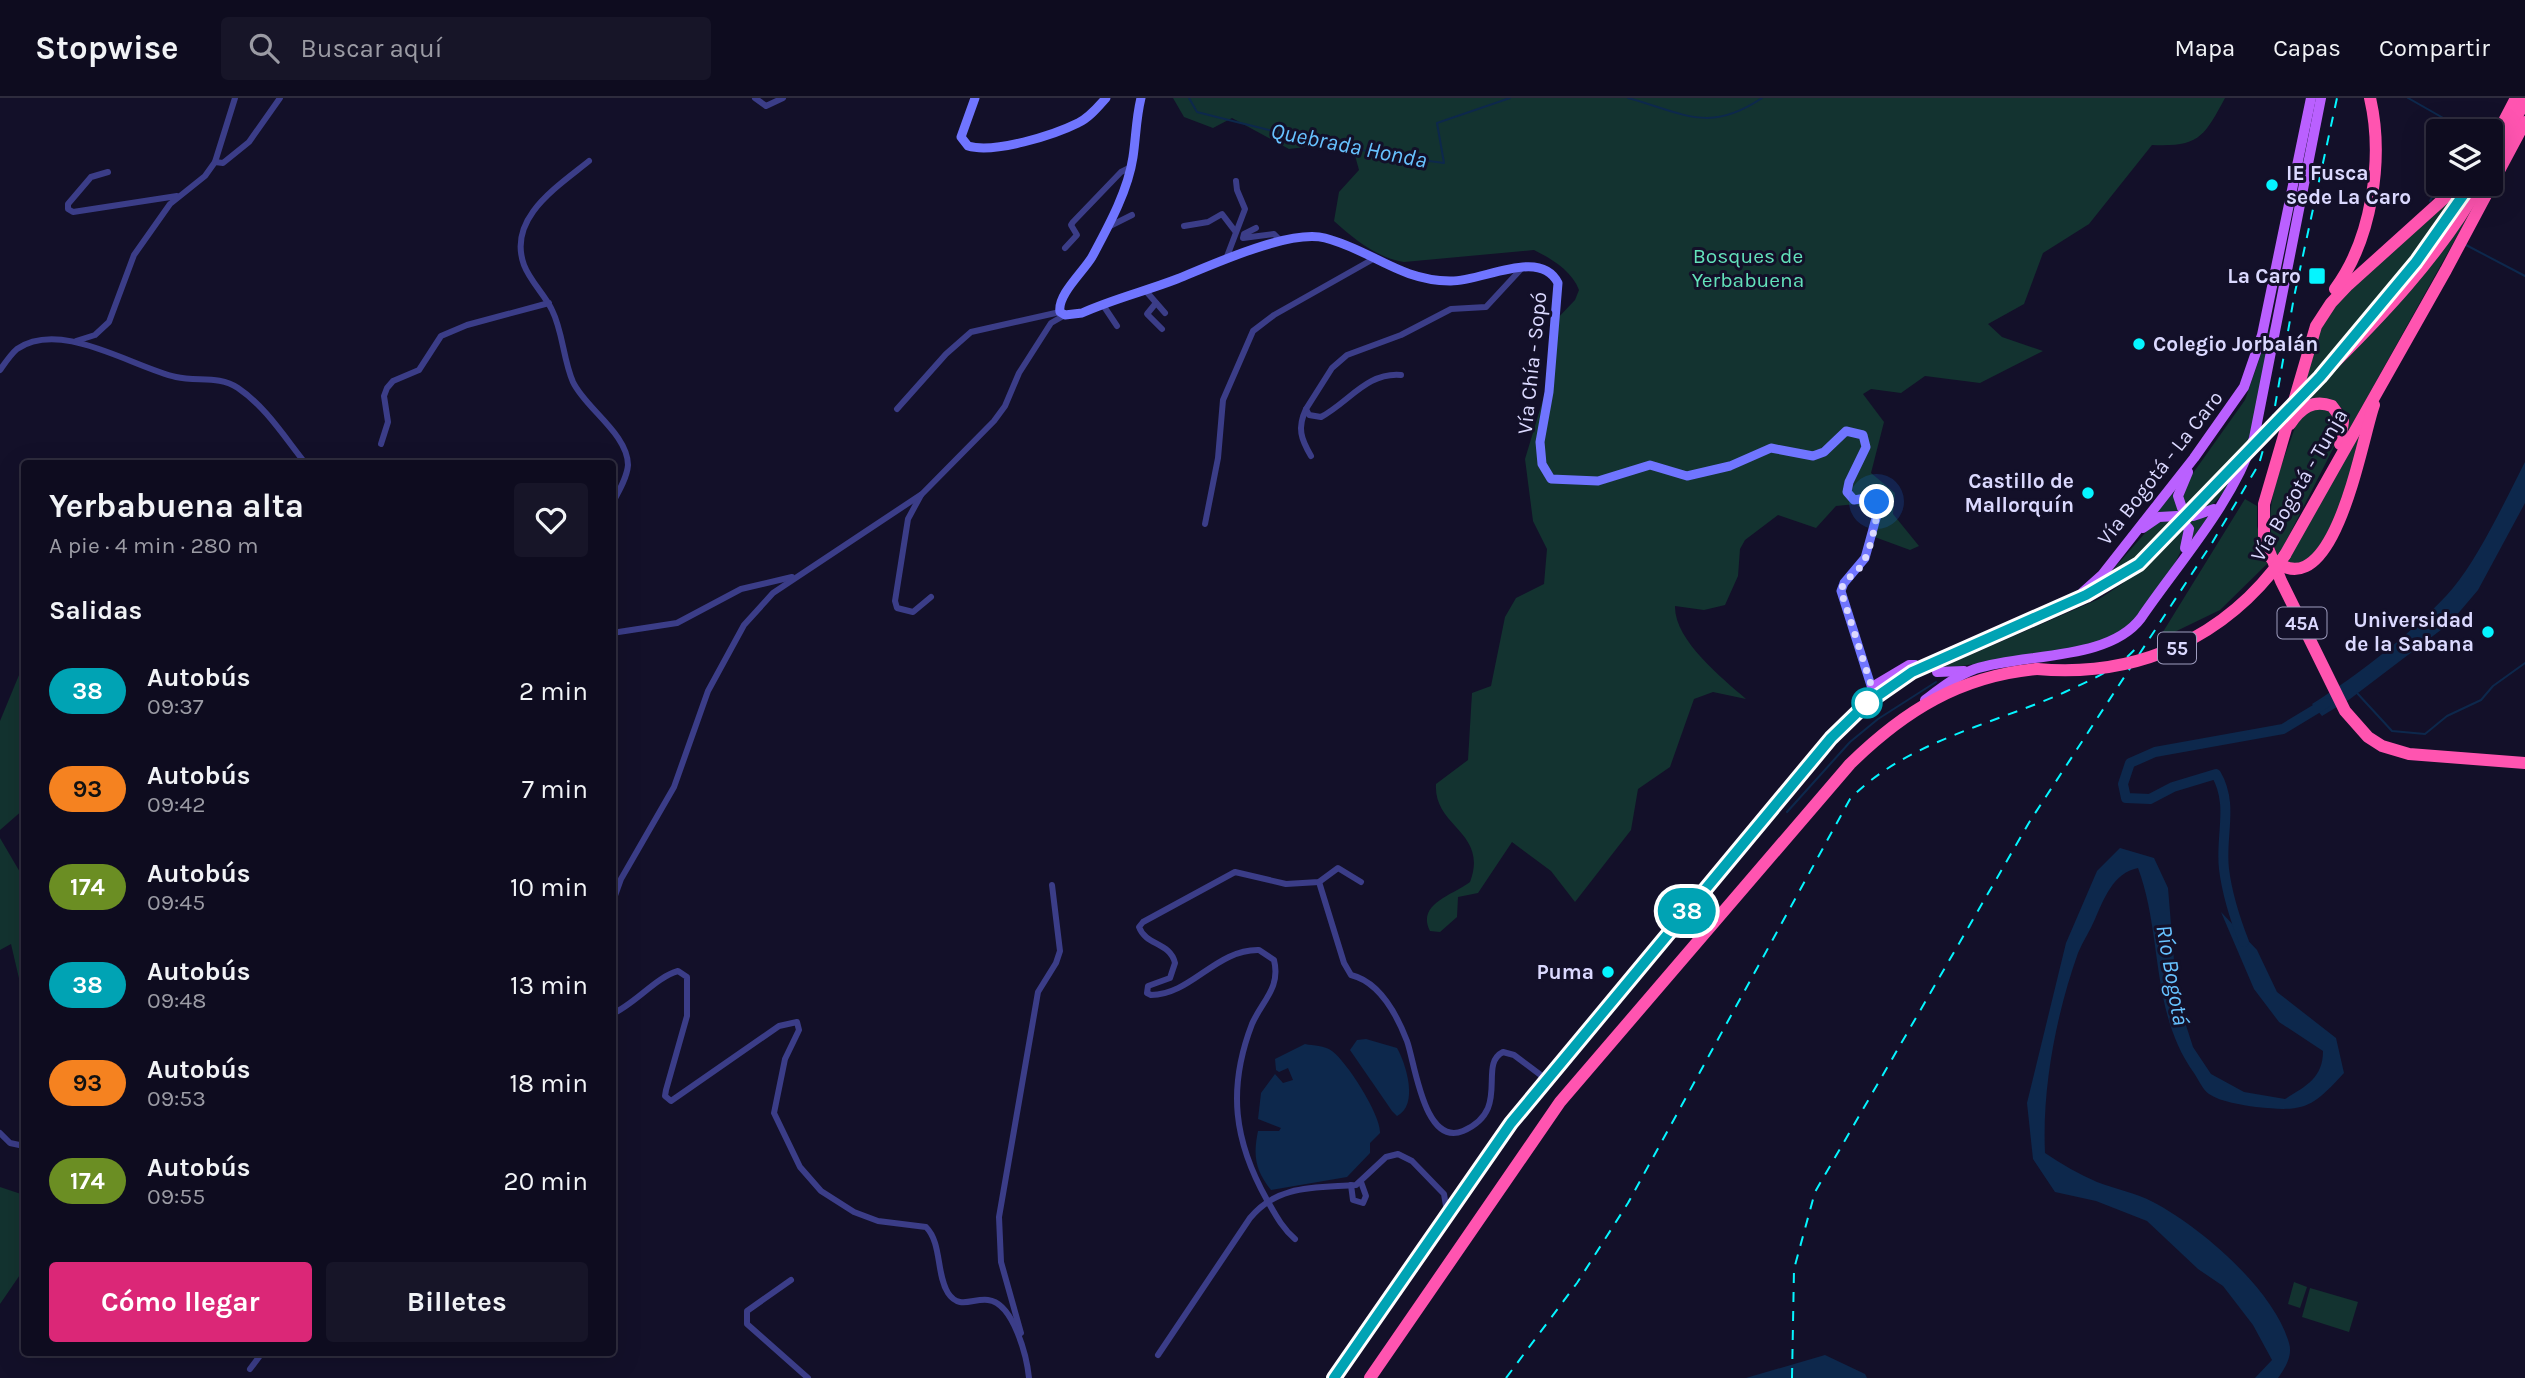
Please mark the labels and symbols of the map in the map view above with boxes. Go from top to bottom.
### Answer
water label: Quebrada Honda [1268,117,1429,174]
place label: IE Fusca sede La Caro [2286,161,2411,209]
marker: IE Fusca sede La Caro [2264,177,2280,193]
park label: Bosques de Yerbabuena [1692,244,1804,292]
place label: La Caro [2227,264,2301,288]
marker: La Caro [2307,266,2327,286]
street label: Vía Chía - Sopó [1513,291,1551,435]
place label: Colegio Jorbalán [2153,332,2318,356]
marker: Colegio Jorbalán [2131,336,2147,352]
street label: Vía Bogotá - La Caro [2092,386,2228,550]
street label: Vía Bogotá - Tunja [2246,405,2352,565]
place label: Castillo de Mallorquín [1964,469,2074,518]
your location [1859,484,1894,519]
marker: Castillo de Mallorquín [2080,485,2096,501]
road number: 45A [2278,608,2326,638]
place label: Universidad de la Sabana [2344,608,2474,656]
marker: Universidad de la Sabana [2480,624,2496,640]
road number: 55 [2158,632,2196,664]
unlabelled marker [1852,688,1882,718]
line badge: 38 [1656,888,1718,934]
water label: Río Bogotá [2150,923,2195,1027]
place label: Puma [1536,960,1594,984]
marker: Puma [1600,964,1616,980]

